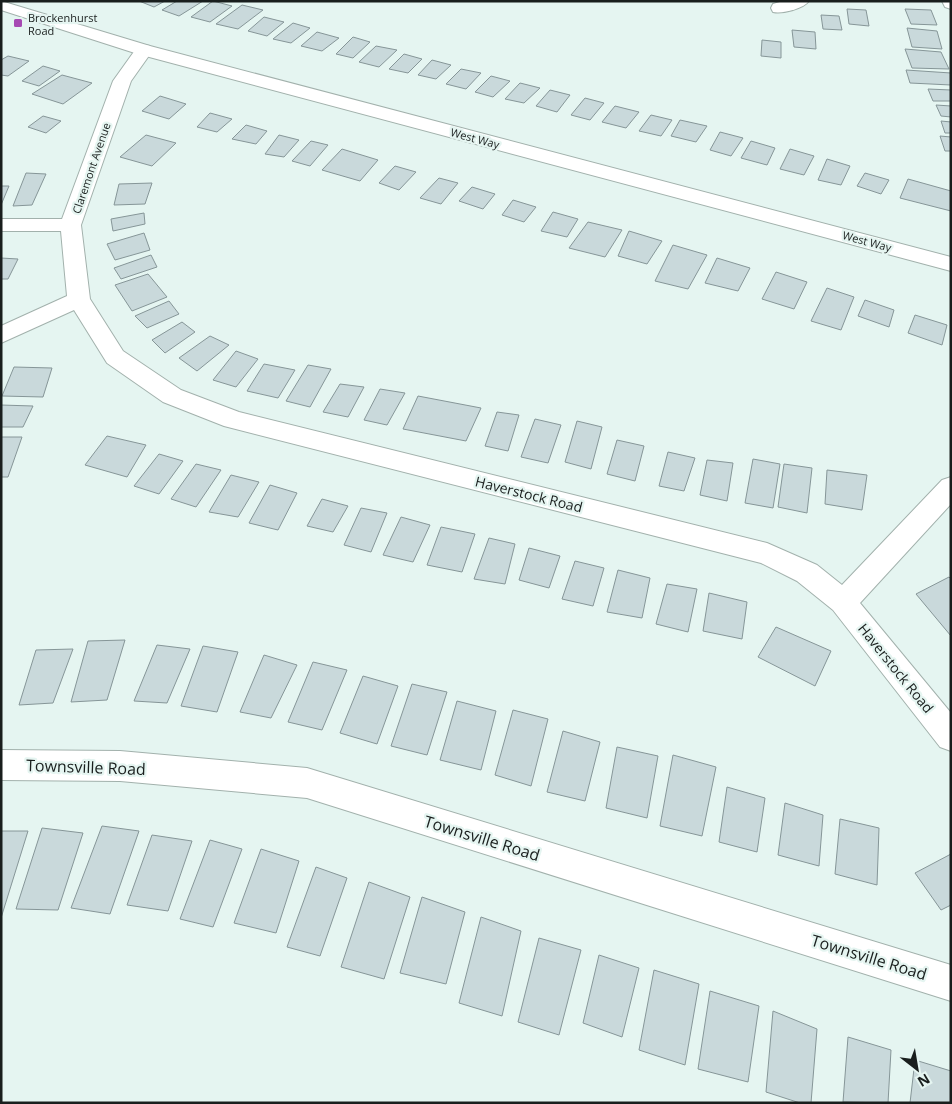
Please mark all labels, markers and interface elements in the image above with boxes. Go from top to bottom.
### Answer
place label: Brockenhurst Road [28,10,97,38]
marker: Brockenhurst Road [12,17,24,29]
street label: Claremont Avenue [68,121,114,215]
street label: West Way [449,124,502,152]
street label: West Way [841,227,894,255]
street label: Haverstock Road [473,471,585,517]
street label: Haverstock Road [854,619,938,717]
street label: Townsville Road [26,754,146,780]
street label: Townsville Road [422,810,542,866]
street label: Townsville Road [809,929,929,985]
north arrow [892,1044,942,1094]
text: N [914,1069,934,1092]

